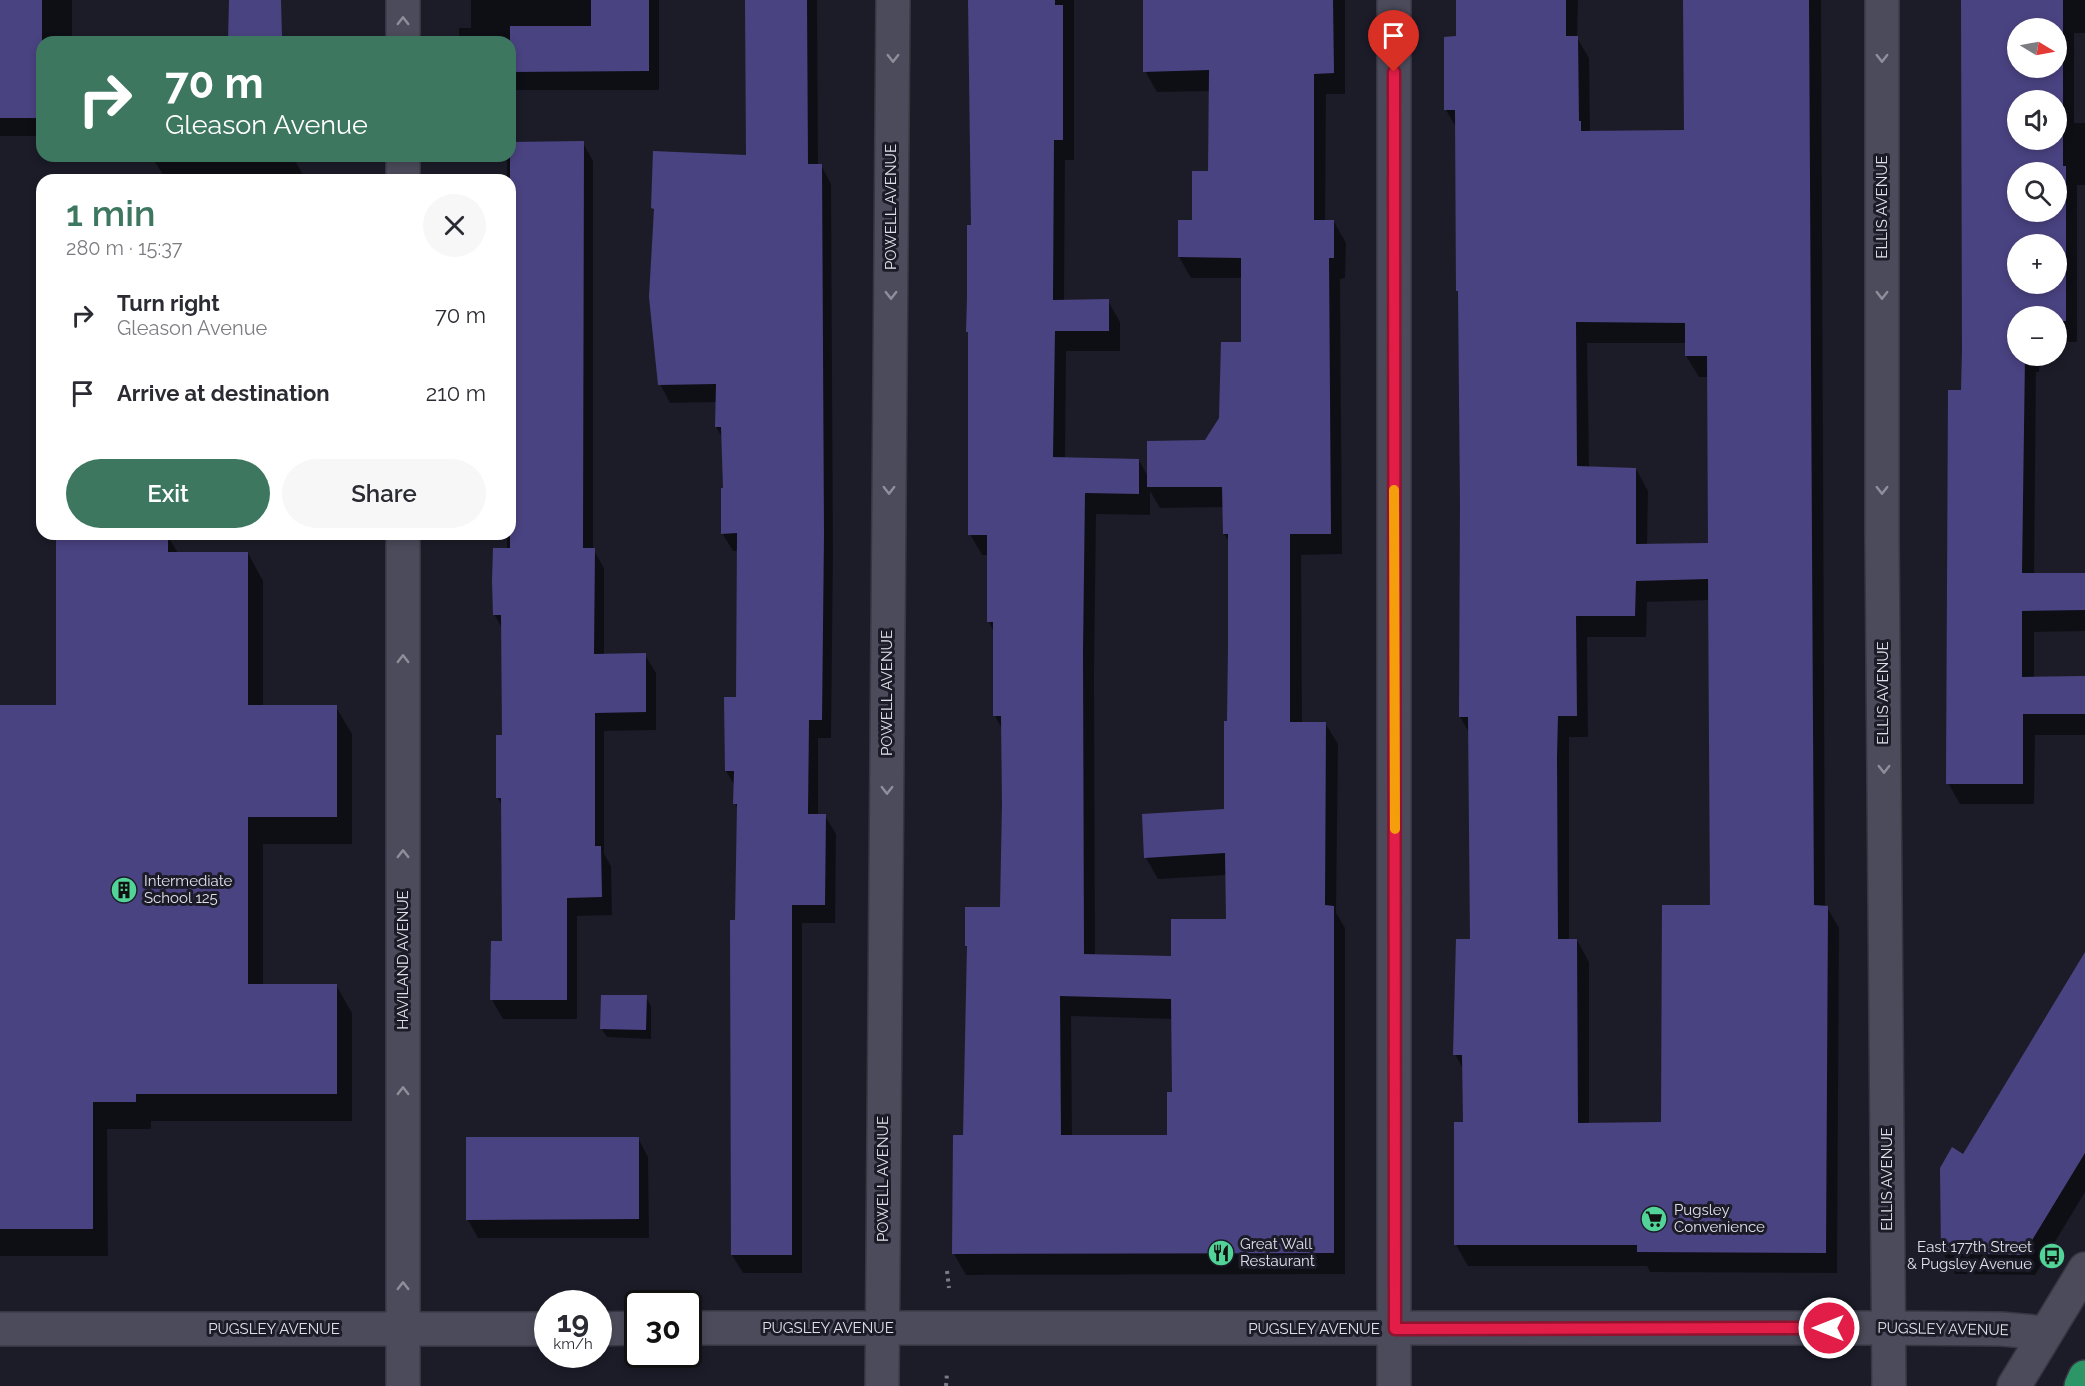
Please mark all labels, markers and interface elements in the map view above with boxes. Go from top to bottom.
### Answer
pin [1368,10,1419,72]
one-way arrow [397,16,409,25]
north arrow [2007,18,2067,78]
map controls [2007,18,2067,366]
icon: arrive [1377,19,1410,52]
one-way arrow [887,54,899,63]
one-way arrow [1876,54,1888,63]
text: 70 m [165,59,264,108]
icon: right [66,60,144,138]
button: sound [2007,90,2067,150]
text: Gleason Avenue [165,109,368,140]
street label: POWELL AVENUE [882,144,900,270]
street label: ELLIS AVENUE [1873,155,1891,259]
button: search [2007,162,2067,222]
text: 1 min [66,192,155,234]
button: close [423,194,486,257]
button: + [2007,234,2067,294]
text: 280 m · 15:37 [66,236,182,260]
text: Turn right [117,290,220,316]
one-way arrow [885,291,897,300]
one-way arrow [1876,291,1888,300]
icon: right [66,299,99,332]
text: 70 m [435,302,486,328]
button: − [2007,306,2067,366]
text: Gleason Avenue [117,316,267,340]
icon: arrive [66,377,99,410]
text: Arrive at destination [117,380,330,406]
text: 210 m [426,380,486,406]
button: Exit [66,459,270,528]
button: Share [282,459,486,528]
one-way arrow [883,486,895,495]
one-way arrow [1876,486,1888,495]
street label: POWELL AVENUE [878,630,896,756]
street label: ELLIS AVENUE [1874,641,1892,745]
one-way arrow [397,654,409,663]
one-way arrow [1878,765,1890,774]
one-way arrow [880,786,893,795]
one-way arrow [397,849,409,858]
place label: Intermediate School 125 [144,872,233,907]
building icon: Intermediate School 125 [109,875,139,905]
street label: HAVILAND AVENUE [394,890,412,1030]
one-way arrow [397,1086,409,1095]
street label: POWELL AVENUE [874,1116,892,1242]
street label: ELLIS AVENUE [1878,1127,1896,1231]
place label: Pugsley Convenience [1674,1201,1765,1236]
supermarket icon: Pugsley Convenience [1639,1204,1669,1234]
place label: Great Wall Restaurant [1240,1235,1315,1270]
restaurant icon: Great Wall Restaurant [1206,1238,1236,1268]
place label: East 177th Street & Pugsley Avenue [1907,1238,2032,1273]
bus stop icon: East 177th Street & Pugsley Avenue [2037,1241,2067,1271]
one-way arrow [397,1281,409,1290]
speed limit sign: 30 [624,1290,702,1368]
position arrow [1797,1296,1861,1360]
text: 19 [557,1304,589,1339]
street label: PUGSLEY AVENUE [762,1319,894,1337]
street label: PUGSLEY AVENUE [1877,1319,2009,1339]
street label: PUGSLEY AVENUE [208,1320,340,1338]
street label: PUGSLEY AVENUE [1248,1320,1380,1338]
text: km/h [553,1335,593,1353]

